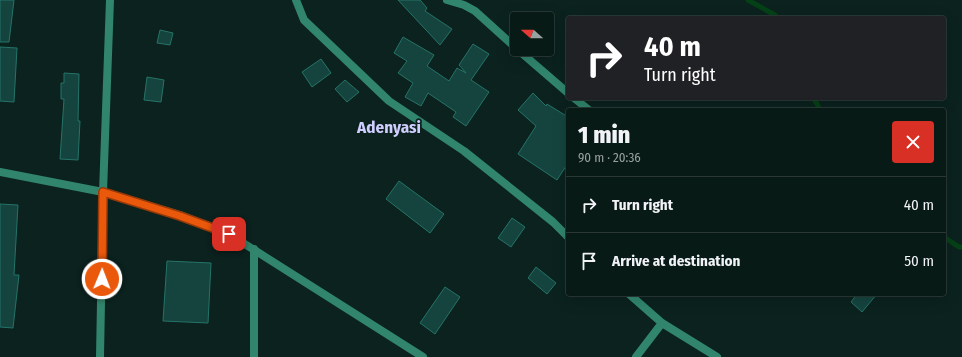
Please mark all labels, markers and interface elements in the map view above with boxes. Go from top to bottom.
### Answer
north arrow [510,12,554,56]
map controls [510,12,554,56]
text: 40 m [644,30,701,63]
icon: right [578,32,630,84]
text: Turn right [644,64,716,86]
district label: Adenyasi [356,117,421,138]
text: 1 min [578,121,630,149]
button: close [892,121,934,163]
text: 90 m · 20:36 [578,150,641,165]
icon: right [578,194,600,216]
text: Turn right [612,196,673,214]
text: 40 m [904,196,934,214]
pin [212,217,246,251]
icon: arrive [218,223,240,245]
icon: arrive [578,250,600,272]
text: Arrive at destination [612,252,740,270]
text: 50 m [904,252,934,270]
position arrow [81,258,123,300]

